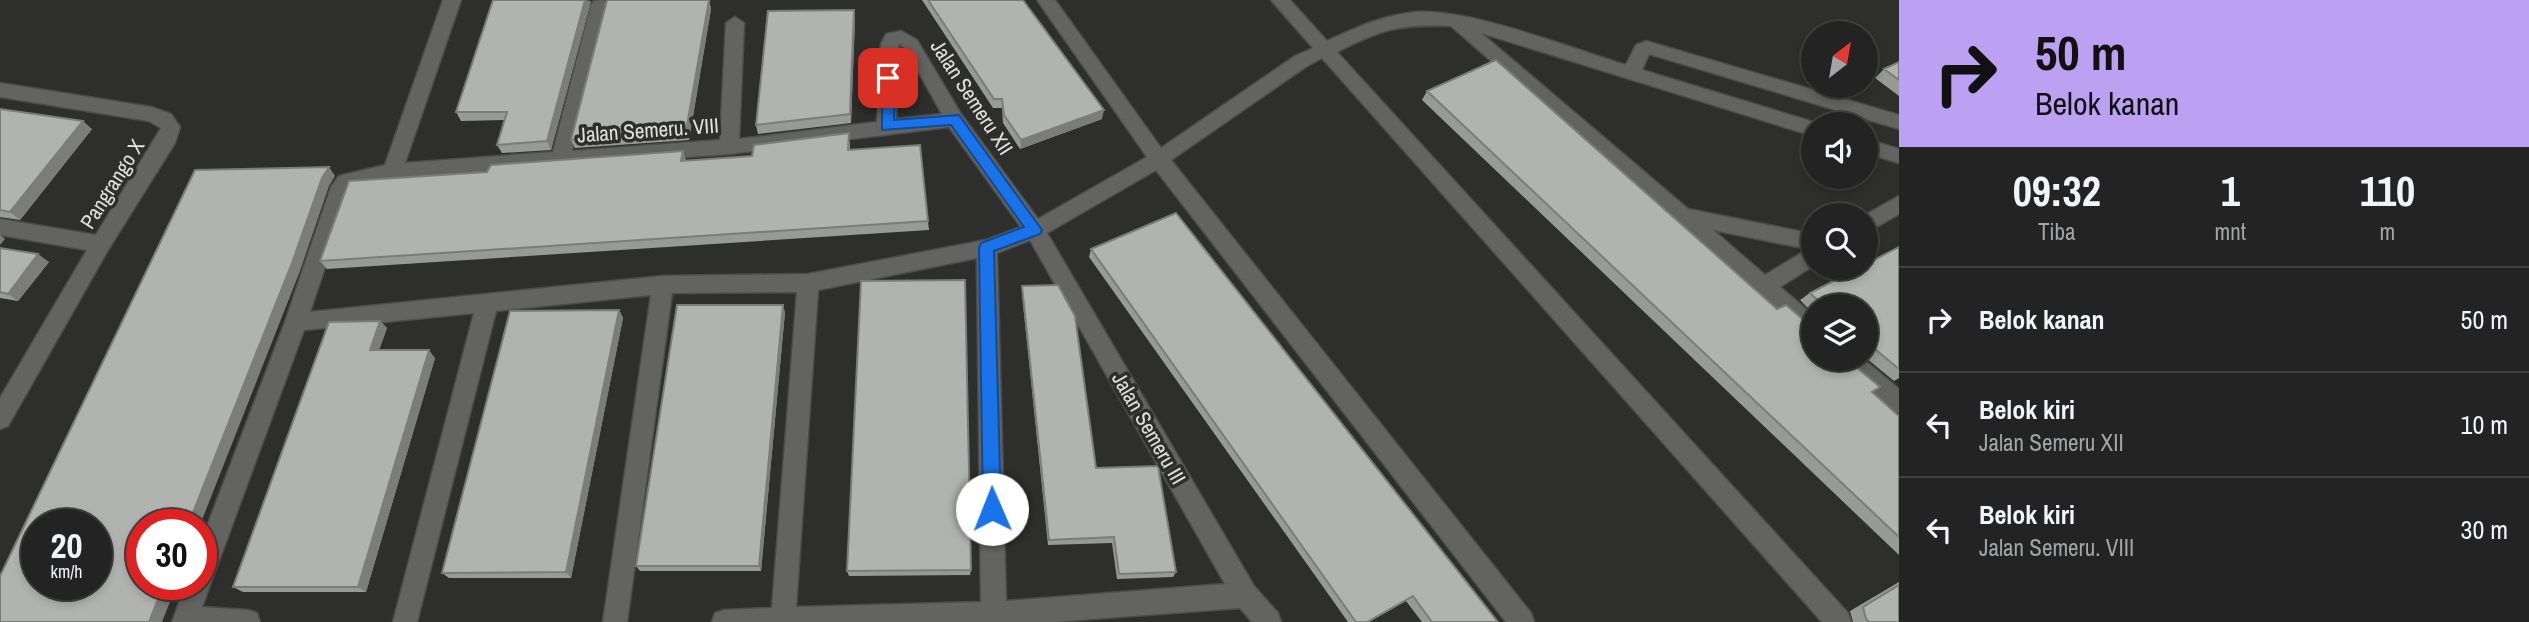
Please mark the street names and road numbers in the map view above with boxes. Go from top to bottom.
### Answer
street label: Jalan Semeru XII [924,34,1020,160]
street label: Jalan Semeru. VIII [576,111,720,149]
street label: Pangrango X [73,133,151,234]
street label: Jalan Semeru III [1105,366,1193,490]

